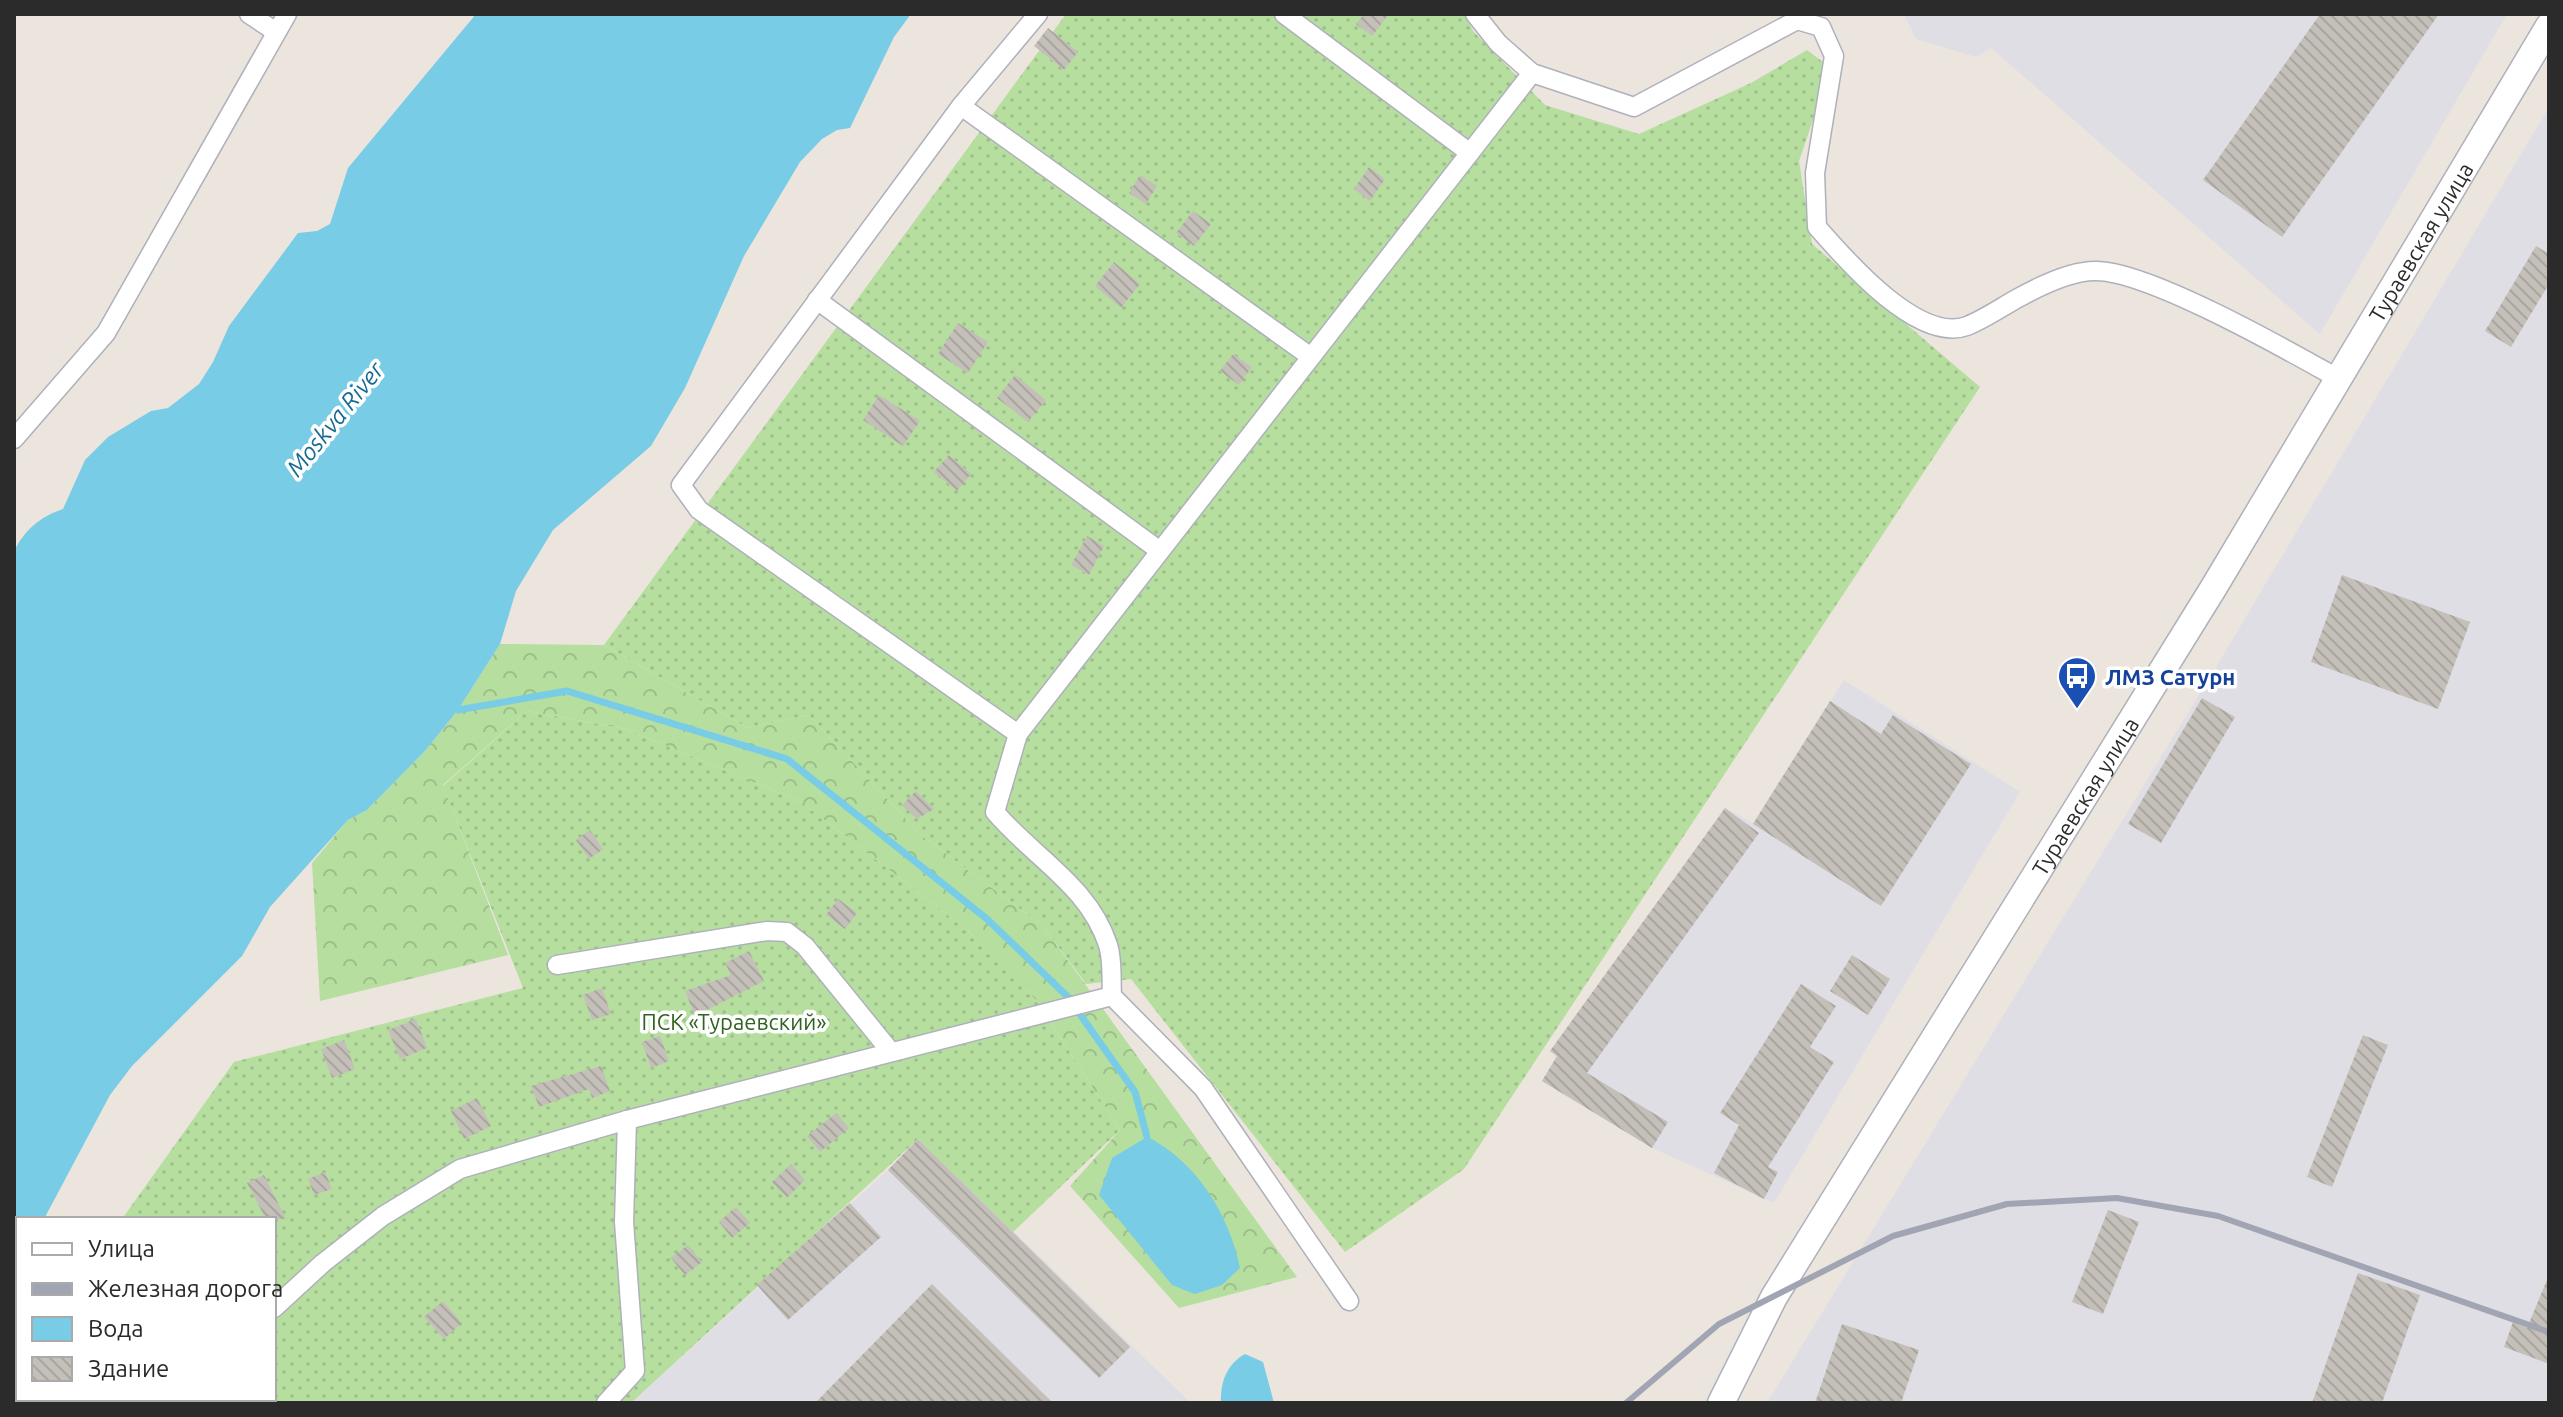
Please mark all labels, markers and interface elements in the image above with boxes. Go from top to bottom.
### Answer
street label: Тураевская улица [2363,158,2477,326]
water label: Moskva River [281,356,390,481]
bus stop icon: ЛМЗ Сатурн [2056,655,2098,710]
place label: ЛМЗ Сатурн [2105,664,2235,689]
street label: Тураевская улица [2026,712,2143,879]
park label: ПСК «Тураевский» [642,1009,827,1034]
legend [16,1217,276,1401]
text: Улица [88,1235,155,1262]
text: Железная дорога [88,1275,283,1302]
text: Вода [88,1315,144,1342]
text: Здание [88,1355,169,1382]

